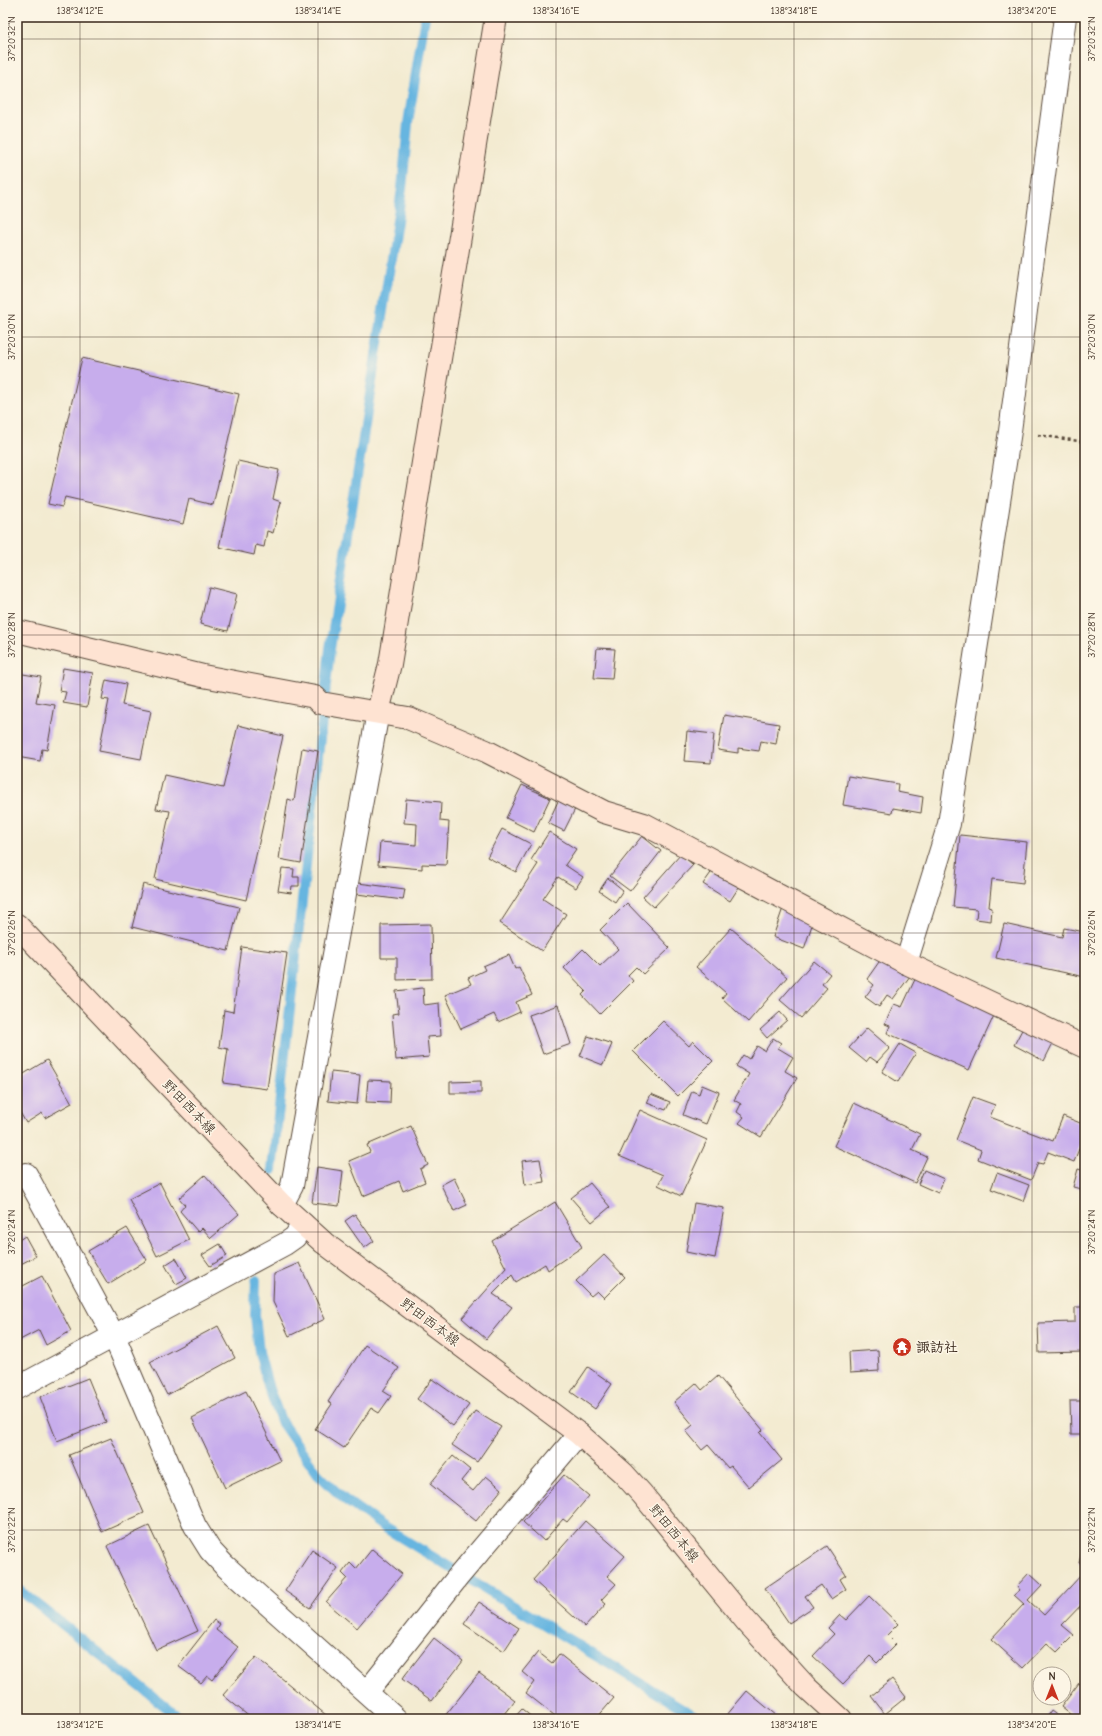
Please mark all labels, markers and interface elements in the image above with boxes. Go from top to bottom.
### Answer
text: 138°34'12"E [57,5,103,17]
text: 138°34'14"E [295,5,341,17]
text: 138°34'16"E [533,5,579,17]
text: 138°34'18"E [771,5,817,17]
text: 138°34'20"E [1008,5,1056,17]
text: 37°20'32"N [6,16,18,62]
text: 37°20'32"N [1086,16,1098,62]
text: 37°20'30"N [6,314,18,360]
text: 37°20'30"N [1086,314,1098,360]
text: 37°20'28"N [6,612,18,658]
text: 37°20'28"N [1086,612,1098,658]
text: 37°20'26"N [6,910,18,956]
text: 37°20'26"N [1086,910,1098,956]
street label: 野田西本線 [159,1076,219,1138]
text: 37°20'24"N [6,1210,18,1254]
text: 37°20'24"N [1086,1210,1098,1254]
street label: 野田西本線 [397,1294,463,1350]
temple icon: 諏訪社 [891,1336,913,1358]
place label: 諏訪社 [916,1339,958,1356]
street label: 野田西本線 [645,1500,703,1566]
text: 37°20'22"N [6,1507,18,1553]
text: 37°20'22"N [1086,1507,1098,1553]
north arrow [1032,1666,1072,1706]
text: N [1048,1670,1056,1683]
text: 138°34'12"E [57,1719,103,1731]
text: 138°34'14"E [295,1719,341,1731]
text: 138°34'16"E [533,1719,579,1731]
text: 138°34'18"E [771,1719,817,1731]
text: 138°34'20"E [1008,1719,1056,1731]

